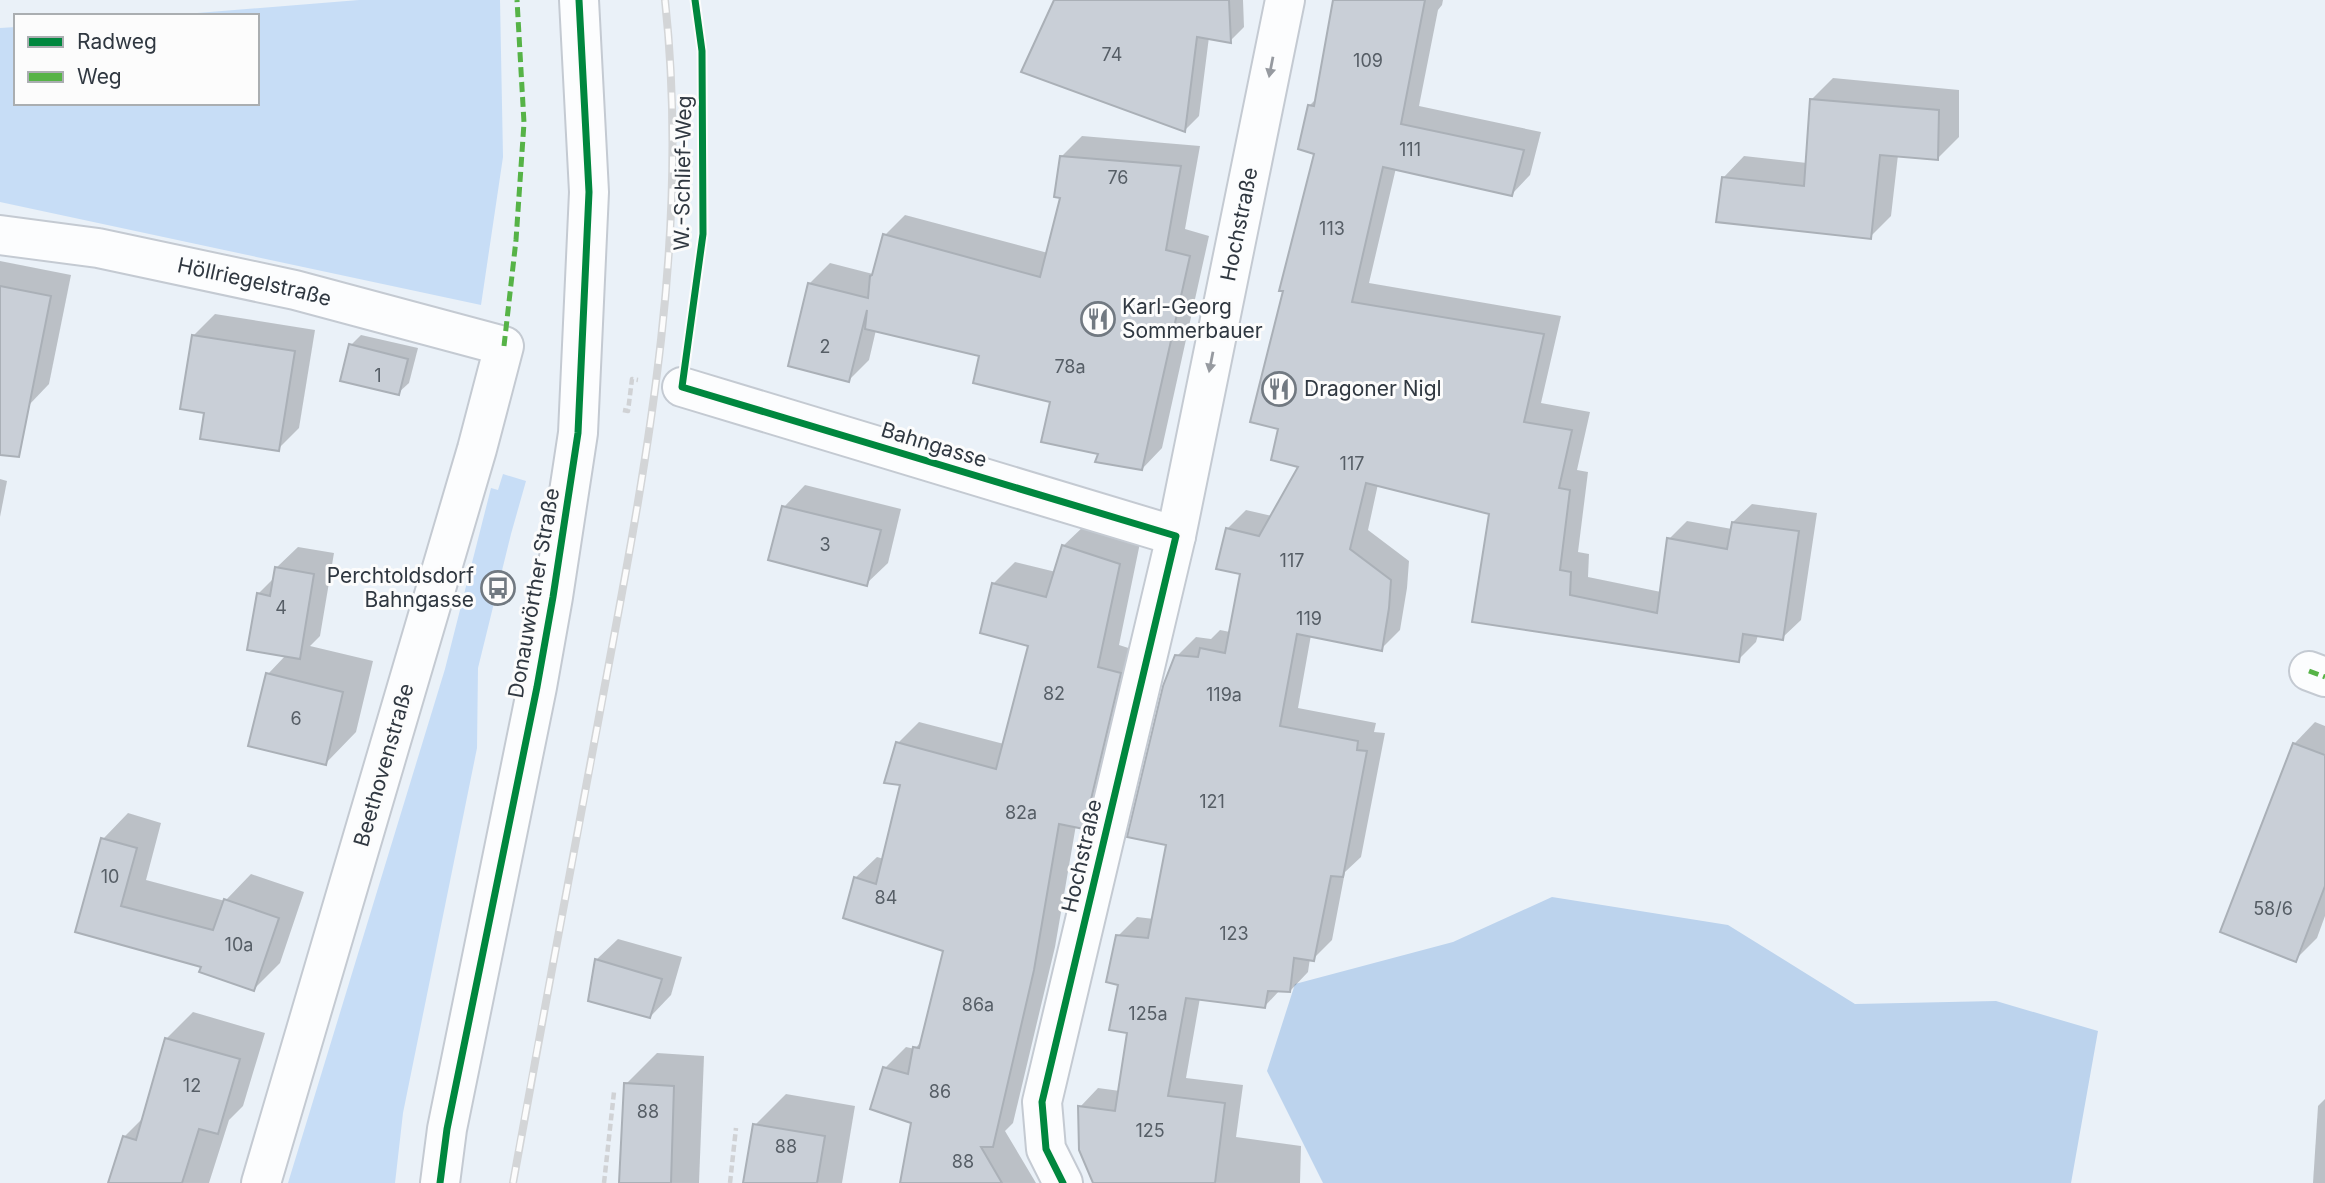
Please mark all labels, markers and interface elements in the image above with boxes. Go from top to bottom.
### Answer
legend [14,14,259,105]
text: Radweg [77,29,157,54]
house number: 74 [1102,44,1122,65]
house number: 109 [1353,50,1383,71]
one-way arrow [1266,56,1277,78]
text: Weg [77,64,122,89]
street label: W.-Schlief-Weg [669,95,696,251]
house number: 111 [1399,139,1421,160]
street label: Hochstraße [1215,165,1263,283]
house number: 76 [1107,167,1129,188]
house number: 113 [1319,218,1345,239]
street label: Höllriegelstraße [175,252,334,311]
place label: Karl-Georg Sommerbauer [1122,294,1263,343]
restaurant icon: Karl-Georg Sommerbauer [1079,300,1117,338]
house number: 2 [820,336,830,357]
one-way arrow [1206,351,1217,373]
house number: 78a [1054,356,1086,377]
house number: 1 [374,365,382,386]
restaurant icon: Dragoner Nigl [1260,370,1298,408]
place label: Dragoner Nigl [1304,376,1442,401]
street label: Bahngasse [878,417,990,472]
house number: 117 [1340,453,1364,474]
street label: Donauwörther Straße [503,486,564,700]
house number: 3 [819,534,831,555]
house number: 117 [1280,550,1304,571]
place label: Perchtoldsdorf Bahngasse [327,563,474,612]
bus stop icon: Perchtoldsdorf Bahngasse [479,569,517,607]
house number: 4 [275,597,287,618]
house number: 119 [1296,608,1322,629]
street label: Beethovenstraße [348,680,419,849]
house number: 82 [1043,683,1065,704]
house number: 119a [1206,684,1242,705]
house number: 6 [290,708,302,729]
house number: 121 [1199,791,1225,812]
street label: Hochstraße [1056,797,1107,915]
house number: 82a [1005,802,1037,823]
house number: 10 [101,866,119,887]
house number: 84 [875,887,897,908]
house number: 58/6 [2253,898,2293,919]
house number: 123 [1219,923,1249,944]
house number: 10a [225,934,253,955]
house number: 86a [962,994,994,1015]
house number: 125a [1128,1003,1168,1024]
house number: 12 [183,1075,201,1096]
house number: 86 [929,1081,951,1102]
house number: 88 [637,1101,659,1122]
house number: 125 [1135,1120,1165,1141]
house number: 88 [775,1136,797,1157]
house number: 88 [952,1151,974,1172]

